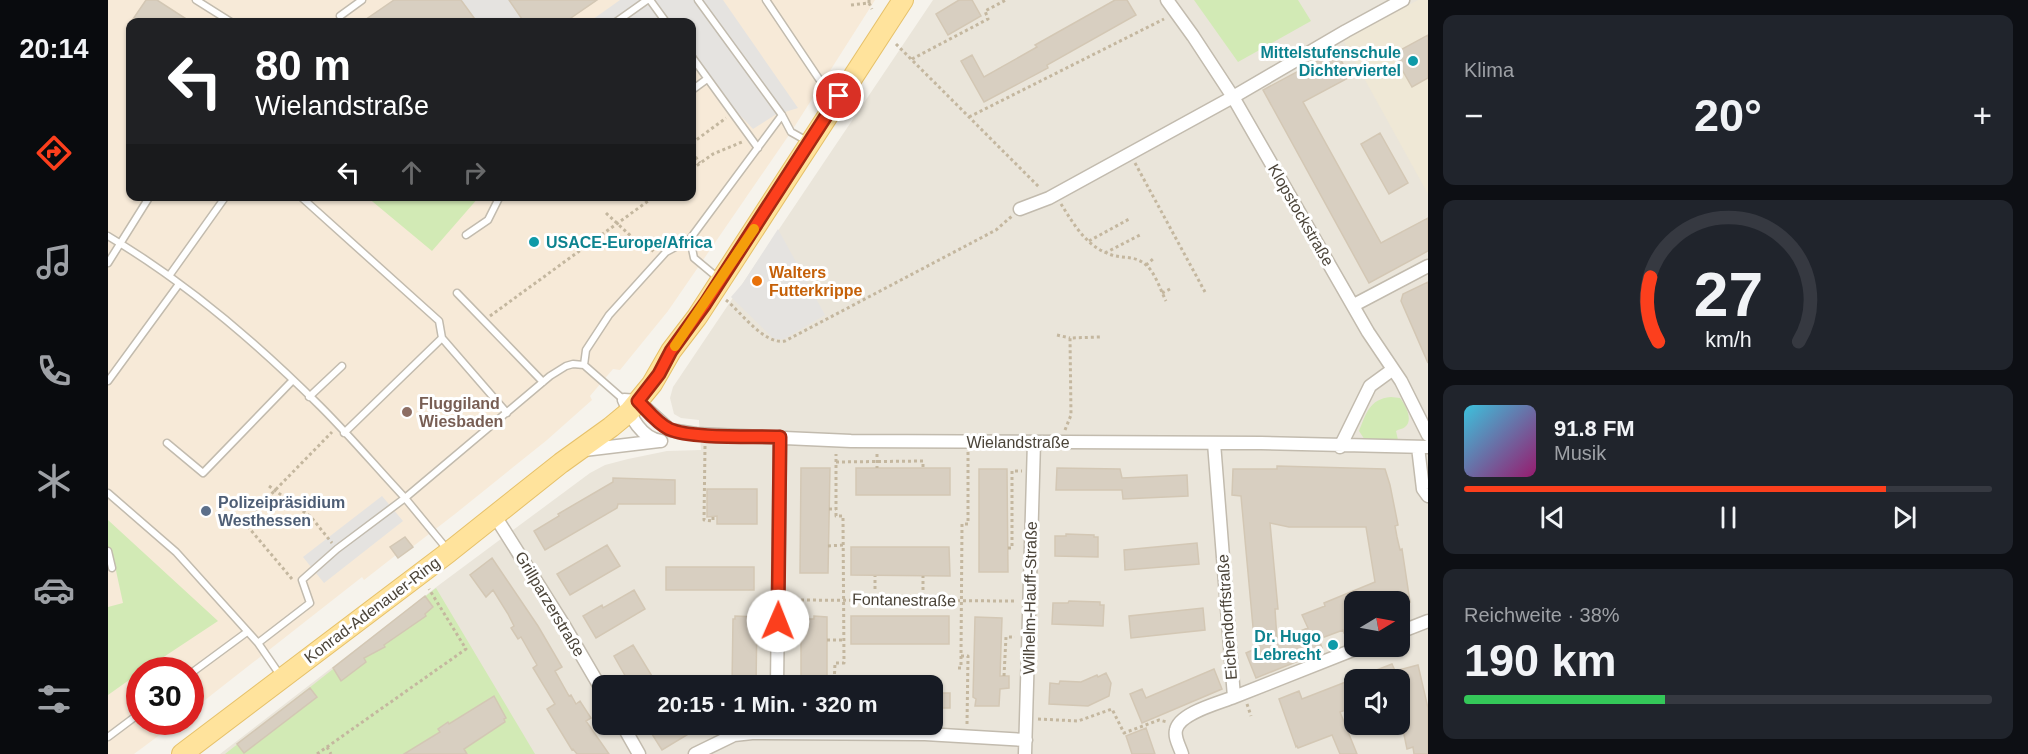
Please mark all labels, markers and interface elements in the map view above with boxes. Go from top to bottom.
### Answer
text: 20:14 [19,34,89,64]
icon: left [156,42,234,120]
text: 80 m [255,42,351,89]
place label: Mittelstufenschule Dichterviertel [1261,44,1401,79]
marker: Mittelstufenschule Dichterviertel [1406,54,1420,68]
text: Klima [1464,59,1514,81]
pin [813,70,864,121]
icon: arrive [822,79,855,112]
text: 20° [1694,90,1762,141]
text: Wielandstraße [255,91,429,121]
text: − [1464,97,1483,134]
text: + [1973,97,1992,134]
icon: directions [33,132,75,174]
icon: left [332,156,365,189]
icon: ahead [395,156,428,189]
icon: right [458,156,491,189]
street label: Klopstockstraße [1265,161,1337,269]
place label: USACE-Europe/Africa [546,234,712,251]
marker: USACE-Europe/Africa [527,235,541,249]
icon: music [33,241,75,283]
text: 27 [1693,260,1763,329]
place label: Walters Futterkrippe [769,264,862,299]
marker: Walters Futterkrippe [750,274,764,288]
text: km/h [1705,328,1751,352]
icon: phone [33,350,75,392]
place label: Fluggiland Wiesbaden [419,395,503,430]
marker: Fluggiland Wiesbaden [400,405,414,419]
text: 91.8 FM [1554,416,1635,441]
street label: Wielandstraße [966,434,1070,451]
text: Musik [1554,442,1606,464]
icon: climate [33,460,75,502]
place label: Polizeipräsidium Westhessen [218,494,345,529]
icon: previous [1536,501,1569,534]
icon: pause [1712,501,1745,534]
icon: next [1888,501,1921,534]
marker: Polizeipräsidium Westhessen [199,504,213,518]
street label: Wilhelm-Hauff-Straße [1020,521,1040,675]
street label: Grillparzerstraße [512,549,588,660]
street label: Eichendorffstraße [1214,553,1240,680]
street label: Konrad-Adenauer-Ring [301,554,443,666]
icon: car [33,569,75,611]
position arrow [746,589,810,653]
street label: Fontanestraße [852,591,956,609]
north arrow [1344,591,1410,657]
map controls [1344,591,1410,735]
text: Reichweite · 38% [1464,604,1620,626]
place label: Dr. Hugo Lebrecht [1253,628,1322,663]
text: 190 km [1464,635,1617,686]
marker: Dr. Hugo Lebrecht [1326,638,1340,652]
speed limit sign: 30 [126,657,204,735]
button: sound [1344,669,1410,735]
icon: filters [33,678,75,720]
text: 20:15 · 1 Min. · 320 m [657,692,878,717]

